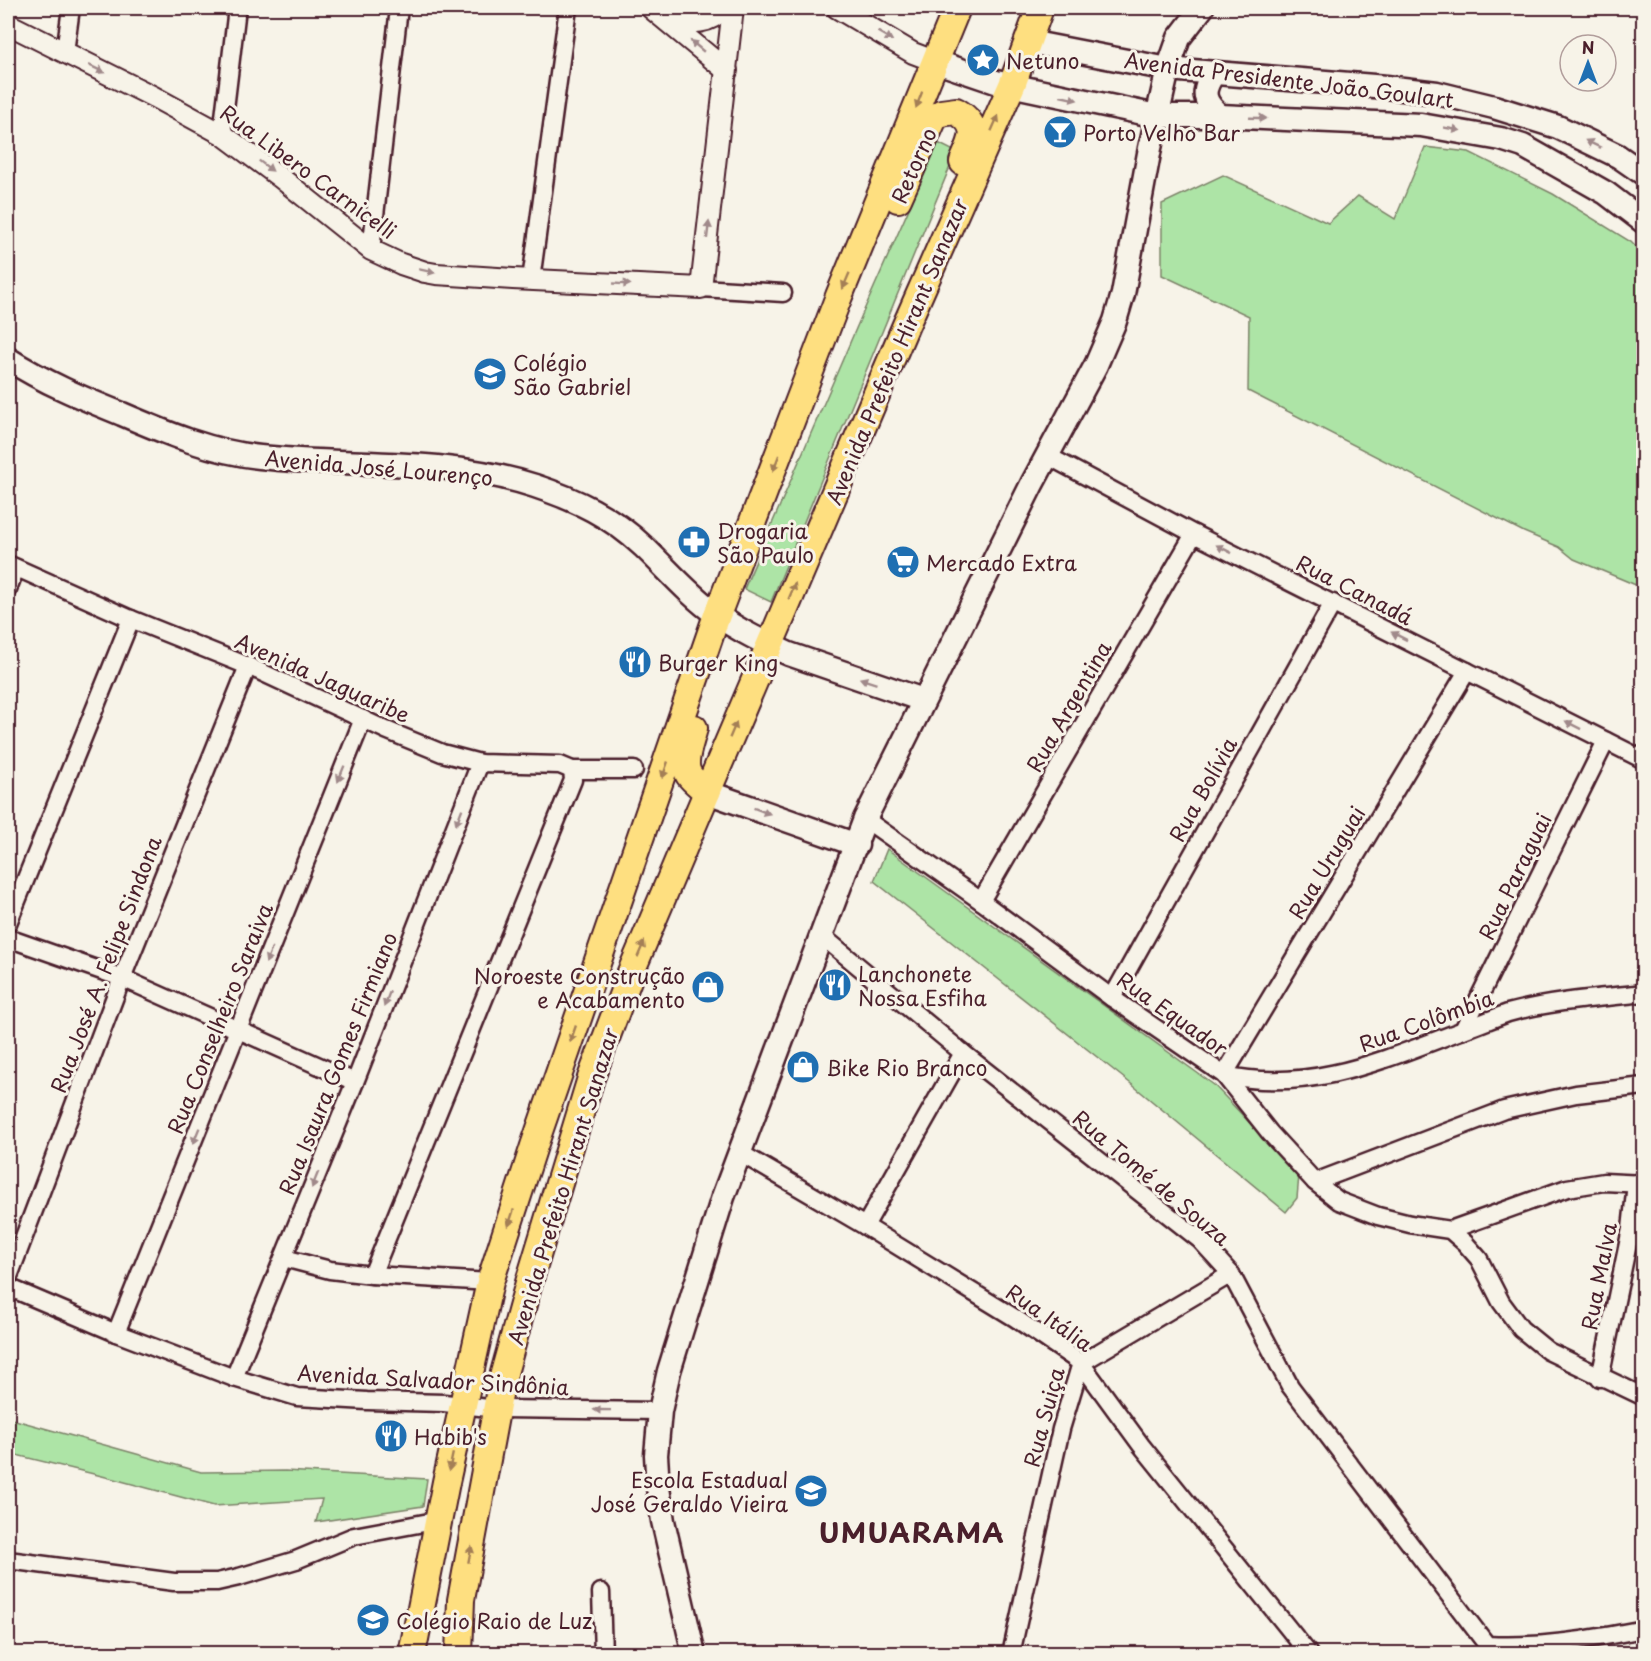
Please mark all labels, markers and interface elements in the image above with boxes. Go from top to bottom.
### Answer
one-way arrow [877,31,893,42]
north arrow [1558,33,1618,93]
text: N [1582,35,1594,59]
one-way arrow [689,39,705,52]
place icon: Netuno [965,42,1001,78]
street label: Avenida Presidente João Goulart [1123,43,1455,115]
place label: Netuno [1006,44,1079,76]
one-way arrow [89,64,106,73]
one-way arrow [914,92,924,110]
one-way arrow [1060,93,1079,103]
street label: Rua Libero Carnicelli [214,96,404,246]
one-way arrow [1248,113,1267,122]
bar icon: Porto Velho Bar [1042,114,1078,150]
one-way arrow [990,115,999,132]
place label: Porto Velho Bar [1083,116,1240,148]
street label: Retorno [882,122,944,208]
one-way arrow [1443,125,1462,134]
one-way arrow [1585,140,1602,149]
one-way arrow [258,160,273,172]
street label: Avenida Prefeito Hirant Sanazar [817,192,975,509]
one-way arrow [703,220,713,239]
one-way arrow [418,267,437,277]
one-way arrow [841,272,850,290]
one-way arrow [612,279,631,289]
place label: Colégio São Gabriel [513,346,631,402]
school or university icon: Colégio São Gabriel [472,356,508,392]
street label: Avenida José Lourenço [264,441,494,493]
one-way arrow [771,455,781,473]
place label: Drogaria São Paulo [717,514,814,570]
pharmacy icon: Drogaria São Paulo [676,524,712,560]
supermarket icon: Mercado Extra [885,544,921,580]
one-way arrow [1216,544,1233,553]
place label: Mercado Extra [926,546,1077,578]
street label: Rua Canadá [1291,546,1420,632]
one-way arrow [787,582,797,600]
street label: Avenida Jaguaribe [230,624,416,730]
one-way arrow [1390,632,1407,641]
street label: Rua Argentina [1017,634,1119,778]
restaurant icon: Burger King [617,644,653,680]
place label: Burger King [658,646,778,678]
one-way arrow [859,676,877,685]
one-way arrow [1564,720,1581,729]
one-way arrow [729,721,738,739]
street label: Rua Bolívia [1160,730,1244,847]
one-way arrow [660,761,669,779]
one-way arrow [336,765,346,783]
street label: Rua Uruguai [1280,800,1372,924]
one-way arrow [753,807,771,817]
street label: Rua Paraguai [1469,807,1559,945]
one-way arrow [454,809,464,827]
street label: Rua José A. Felipe Sindona [41,830,169,1097]
street label: Rua Conselheiro Saraiva [158,897,280,1138]
street label: Rua Isaura Gomes Firmiano [270,927,404,1199]
one-way arrow [636,939,646,957]
one-way arrow [264,946,274,964]
place label: Lanchonete Nossa Esfiha [858,957,988,1013]
place label: Noroeste Construção e Acabamento [474,959,685,1015]
street label: Rua Equador [1111,963,1235,1063]
restaurant icon: Lanchonete Nossa Esfiha [817,967,853,1003]
shop icon: Noroeste Construção e Acabamento [690,969,726,1005]
street label: Rua Colômbia [1354,981,1498,1059]
one-way arrow [382,990,392,1008]
street label: Avenida Prefeito Hirant Sanazar [498,1023,626,1349]
one-way arrow [568,1025,578,1043]
shop icon: Bike Rio Branco [785,1049,821,1085]
place label: Bike Rio Branco [826,1051,987,1083]
street label: Rua Tomé de Souza [1066,1102,1238,1252]
one-way arrow [191,1127,201,1145]
one-way arrow [310,1171,319,1189]
one-way arrow [506,1209,515,1227]
street label: Rua Malva [1572,1219,1624,1333]
street label: Rua Itália [1000,1275,1100,1359]
street label: Avenida Salvador Sindônia [296,1356,570,1402]
street label: Rua Suiça [1014,1363,1072,1470]
one-way arrow [592,1405,611,1415]
restaurant icon: Habib's [373,1418,409,1454]
place label: Habib's [414,1420,487,1452]
one-way arrow [446,1453,455,1472]
place label: Escola Estadual José Geraldo Vieira [591,1463,789,1519]
school or university icon: Escola Estadual José Geraldo Vieira [793,1473,829,1509]
district label: UMUARAMA [819,1511,1005,1552]
one-way arrow [466,1544,475,1563]
school or university icon: Colégio Raio de Luz [355,1602,391,1638]
place label: Colégio Raio de Luz [396,1604,592,1636]

